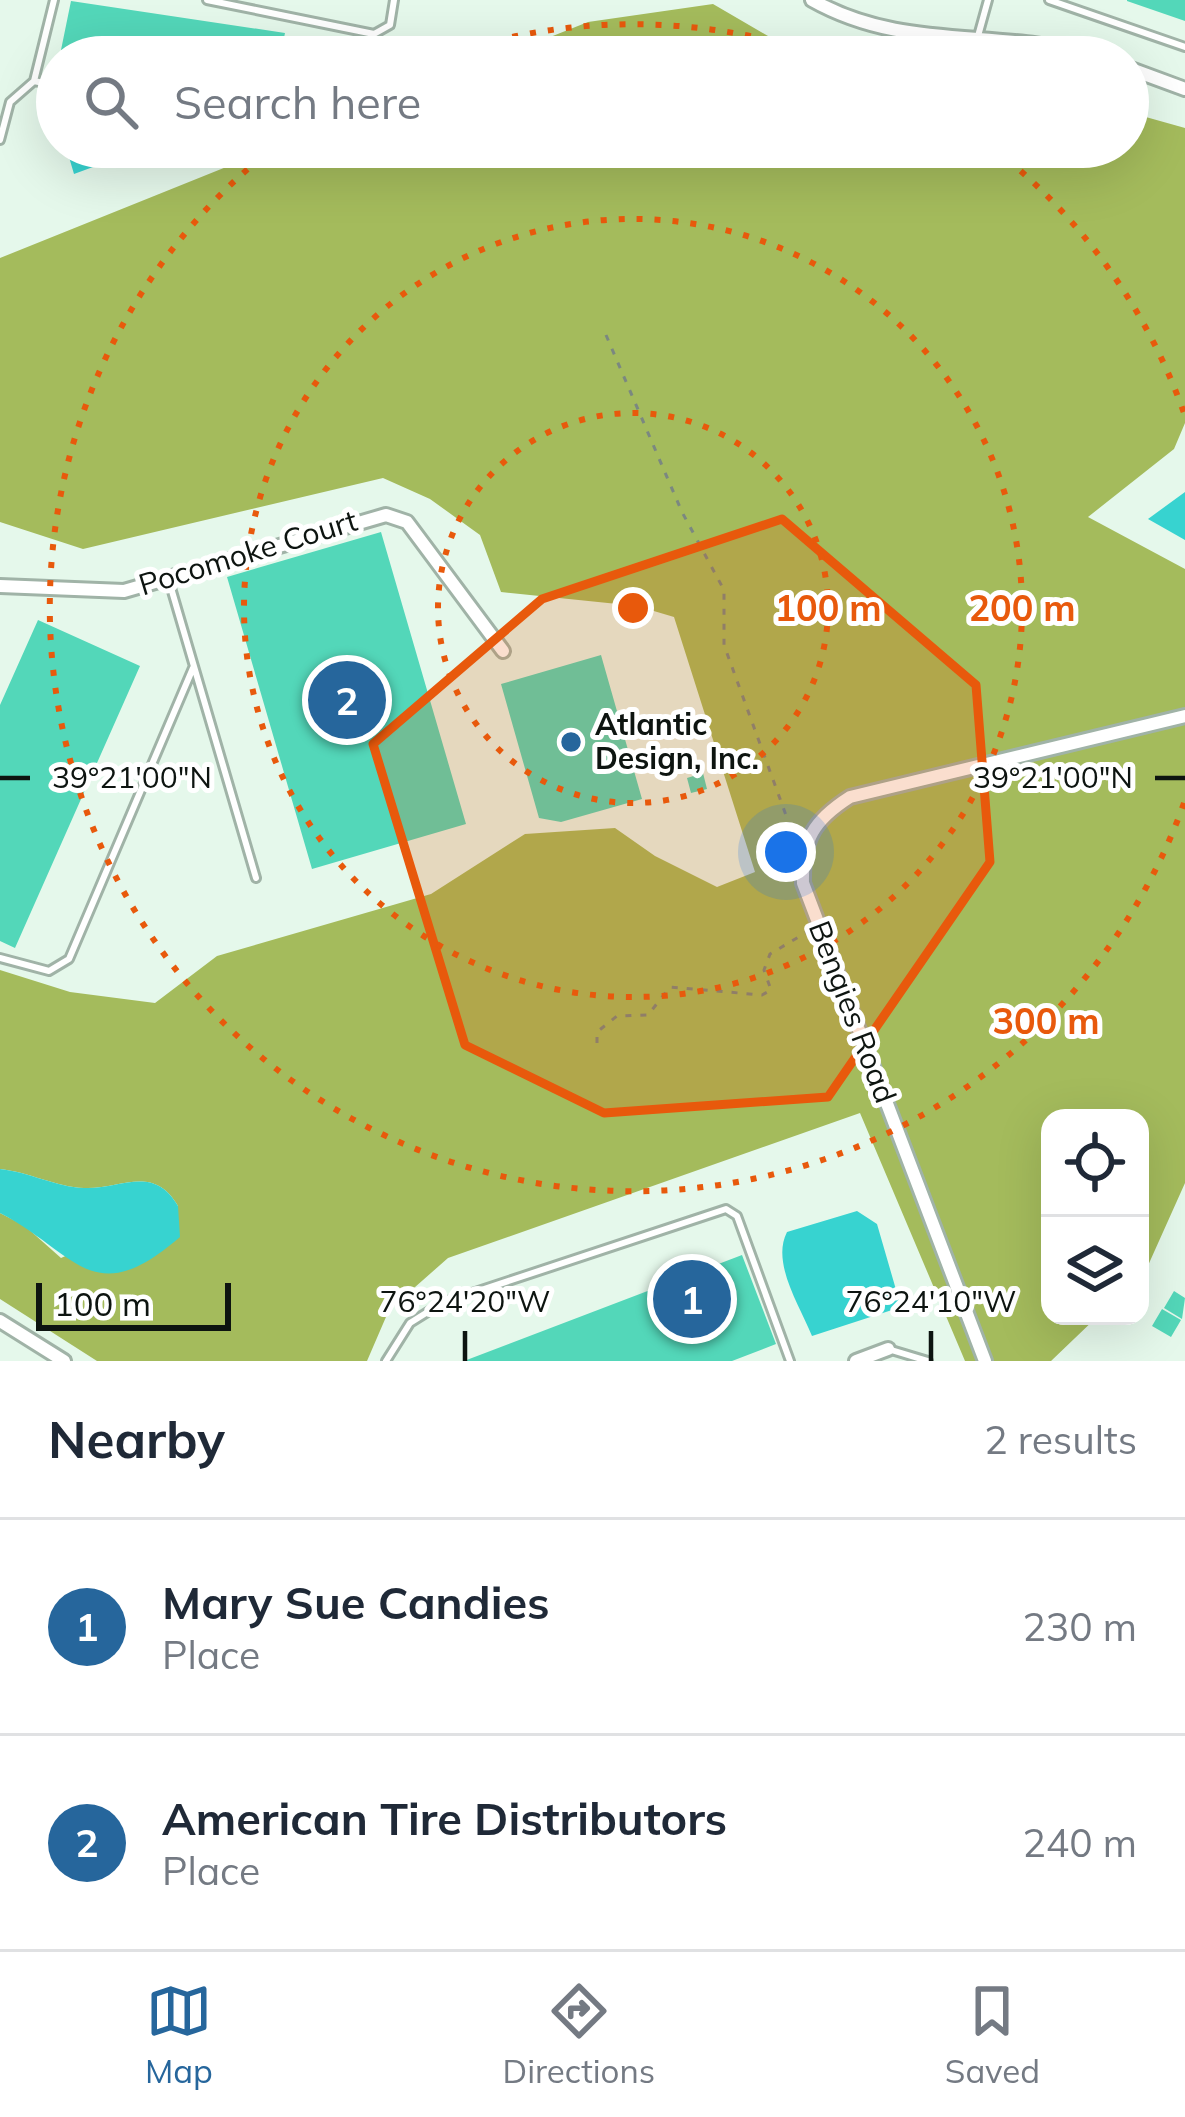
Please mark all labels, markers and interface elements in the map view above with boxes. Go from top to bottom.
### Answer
search box [36,36,1149,168]
icon: search [78,69,144,135]
text: Search here [174,74,421,130]
street label: Pocomoke Court [134,501,362,603]
text: 100 m [774,585,882,630]
text: 200 m [968,585,1076,630]
centre of rings [612,587,654,629]
pin: 2 [308,655,386,745]
place label: Atlantic Design, Inc. [595,705,759,777]
marker: Atlantic Design, Inc. [558,729,584,755]
text: 39°21'00"N [52,758,212,796]
text: 39°21'00"N [973,758,1133,796]
your location [756,822,816,882]
street label: Bengies Road [801,915,905,1108]
text: 300 m [992,998,1100,1043]
map controls [1041,1109,1149,1325]
button: locate [1041,1109,1149,1217]
button: layers [1041,1217,1149,1325]
pin: 1 [653,1254,731,1344]
scale bar [36,1277,231,1330]
text: 76°24'20"W [380,1282,550,1320]
text: 76°24'10"W [846,1282,1016,1320]
text: 100 m [54,1283,151,1324]
text: Nearby [48,1407,225,1471]
text: 2 results [984,1415,1137,1464]
text: Mary Sue Candies [162,1574,550,1630]
text: 1 [75,1602,99,1651]
text: 230 m [1022,1602,1137,1651]
text: Place [162,1630,260,1679]
text: American Tire Distributors [162,1790,727,1846]
text: 2 [75,1818,99,1867]
text: 240 m [1022,1818,1137,1867]
text: Place [162,1846,260,1895]
tab: Map [145,1978,213,2091]
tab: Directions [503,1978,655,2091]
tab: Saved [945,1978,1040,2091]

